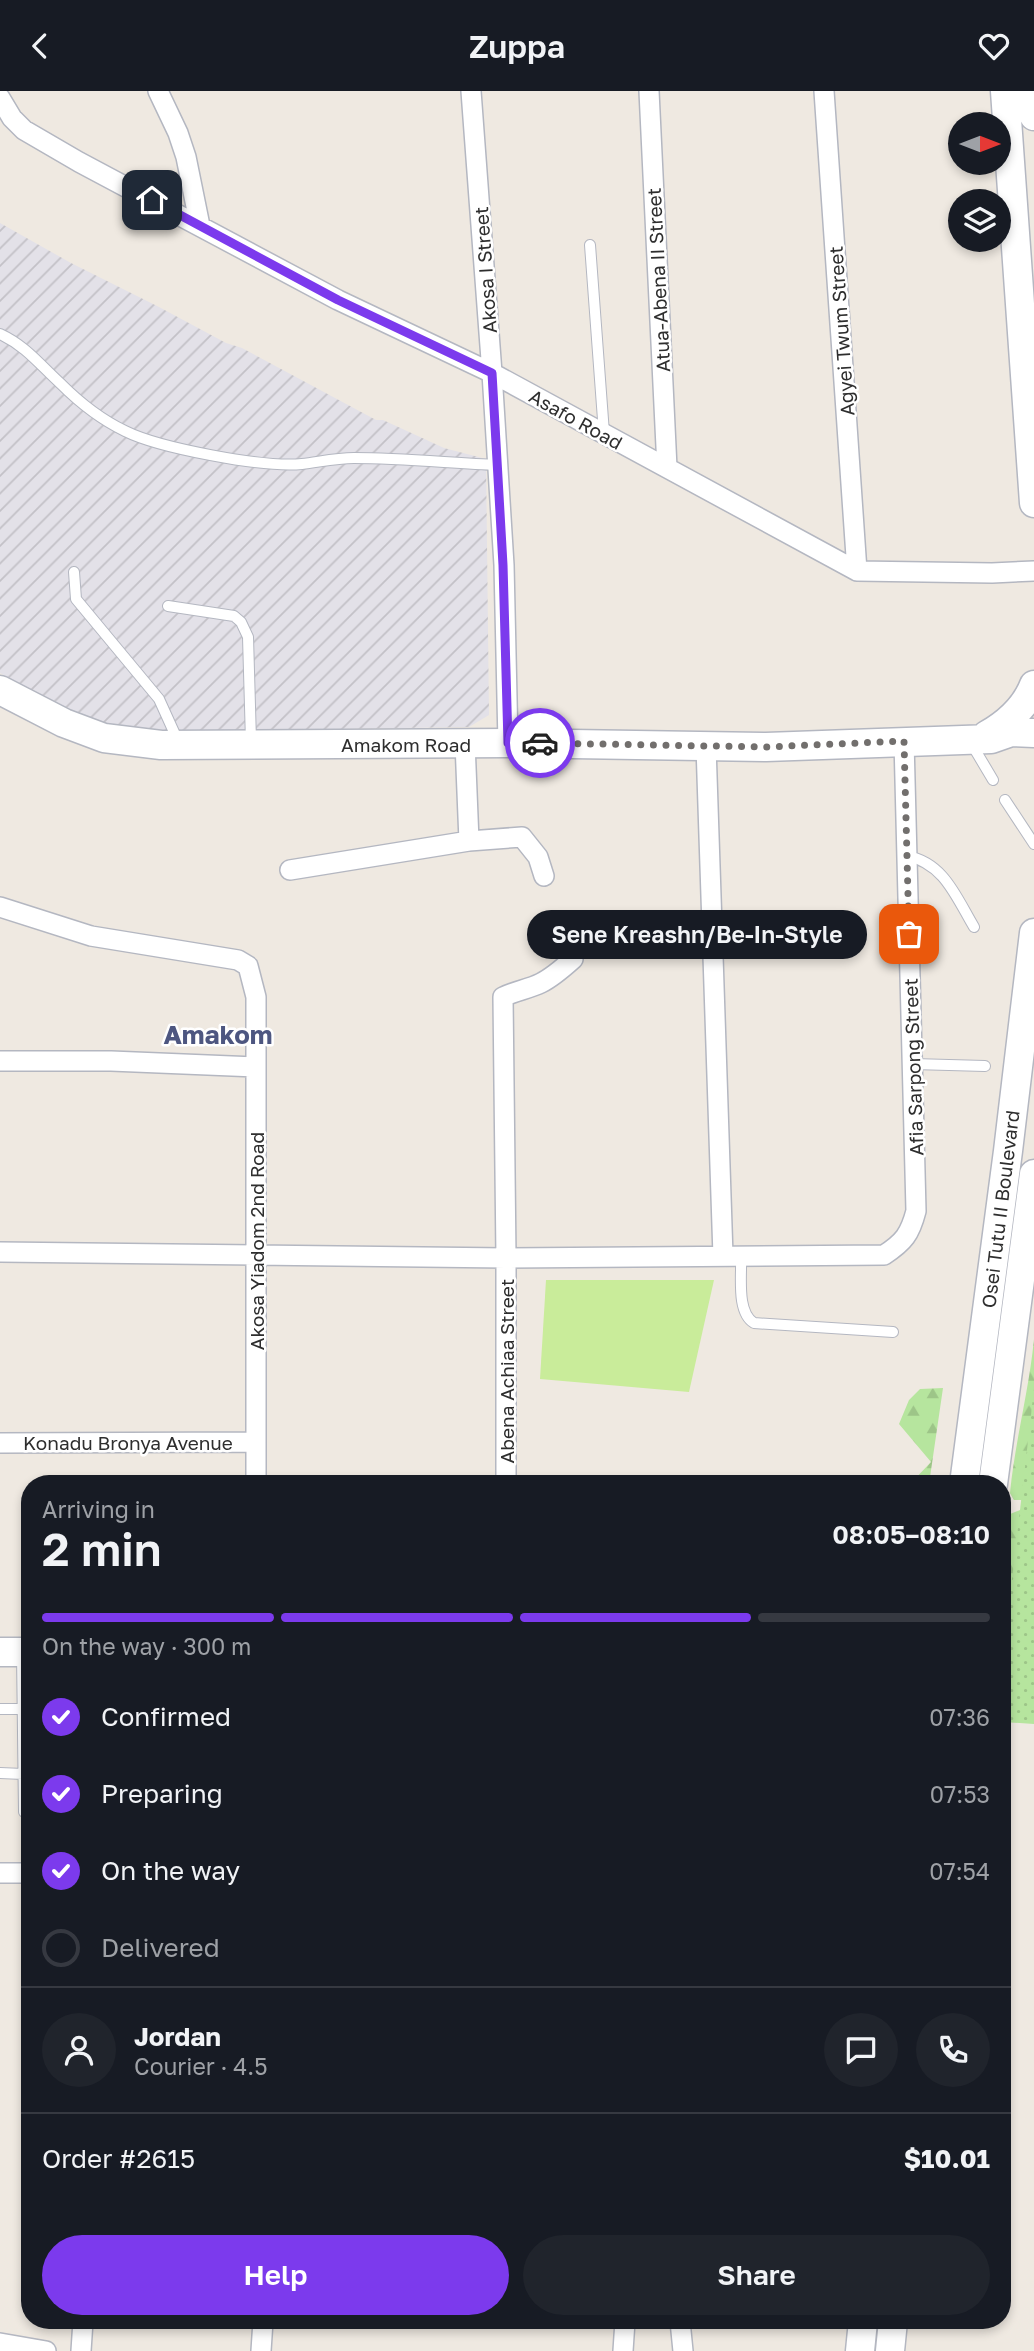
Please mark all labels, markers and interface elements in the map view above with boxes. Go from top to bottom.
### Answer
icon: back [21,27,59,65]
text: Zuppa [469,27,565,65]
icon: heart [975,27,1013,65]
north arrow [948,112,1012,175]
map controls [948,112,1011,252]
pin [122,170,182,230]
icon: home [133,181,171,219]
street label: Atua-Abena II Street [642,187,674,373]
button: layers [948,189,1011,252]
street label: Akosa I Street [469,206,501,334]
street label: Agyei Twum Street [824,245,858,417]
street label: Asafo Road [525,384,627,454]
courier [505,708,575,778]
icon: car [521,724,559,762]
street label: Amakom Road [341,733,471,756]
pin [879,904,939,964]
callout: Sene Kreashn/Be-In-Style [528,909,867,959]
icon: bag [890,915,928,953]
text: Sene Kreashn/Be-In-Style [552,920,842,948]
street label: Afia Sarpong Street [898,978,928,1156]
district label: Amakom [163,1019,273,1050]
street label: Osei Tutu II Boulevard [976,1109,1024,1309]
street label: Akosa Yiadom 2nd Road [245,1132,268,1350]
street label: Abena Achiaa Street [495,1279,518,1463]
street label: Konadu Bronya Avenue [23,1431,233,1454]
text: Arriving in [42,1495,155,1523]
text: 08:05–08:10 [832,1519,990,1550]
text: 2 min [42,1521,162,1576]
text: On the way · 300 m [42,1632,251,1660]
icon: check [42,1698,80,1736]
text: Confirmed [101,1701,231,1732]
text: 07:36 [929,1703,990,1731]
icon: check [42,1775,80,1813]
text: Preparing [101,1778,223,1809]
text: 07:53 [930,1780,990,1808]
icon: check [42,1852,80,1890]
text: On the way [101,1855,240,1886]
text: 07:54 [929,1857,990,1885]
text: Delivered [101,1932,220,1963]
button: person [42,2013,116,2087]
button: chat [824,2013,898,2087]
button: phone [916,2013,990,2087]
text: Jordan [134,2021,221,2052]
text: Courier · 4.5 [134,2052,267,2080]
text: Order #2615 [42,2143,195,2174]
text: $10.01 [904,2143,990,2174]
button: Help [42,2235,509,2315]
button: Share [523,2235,990,2315]

